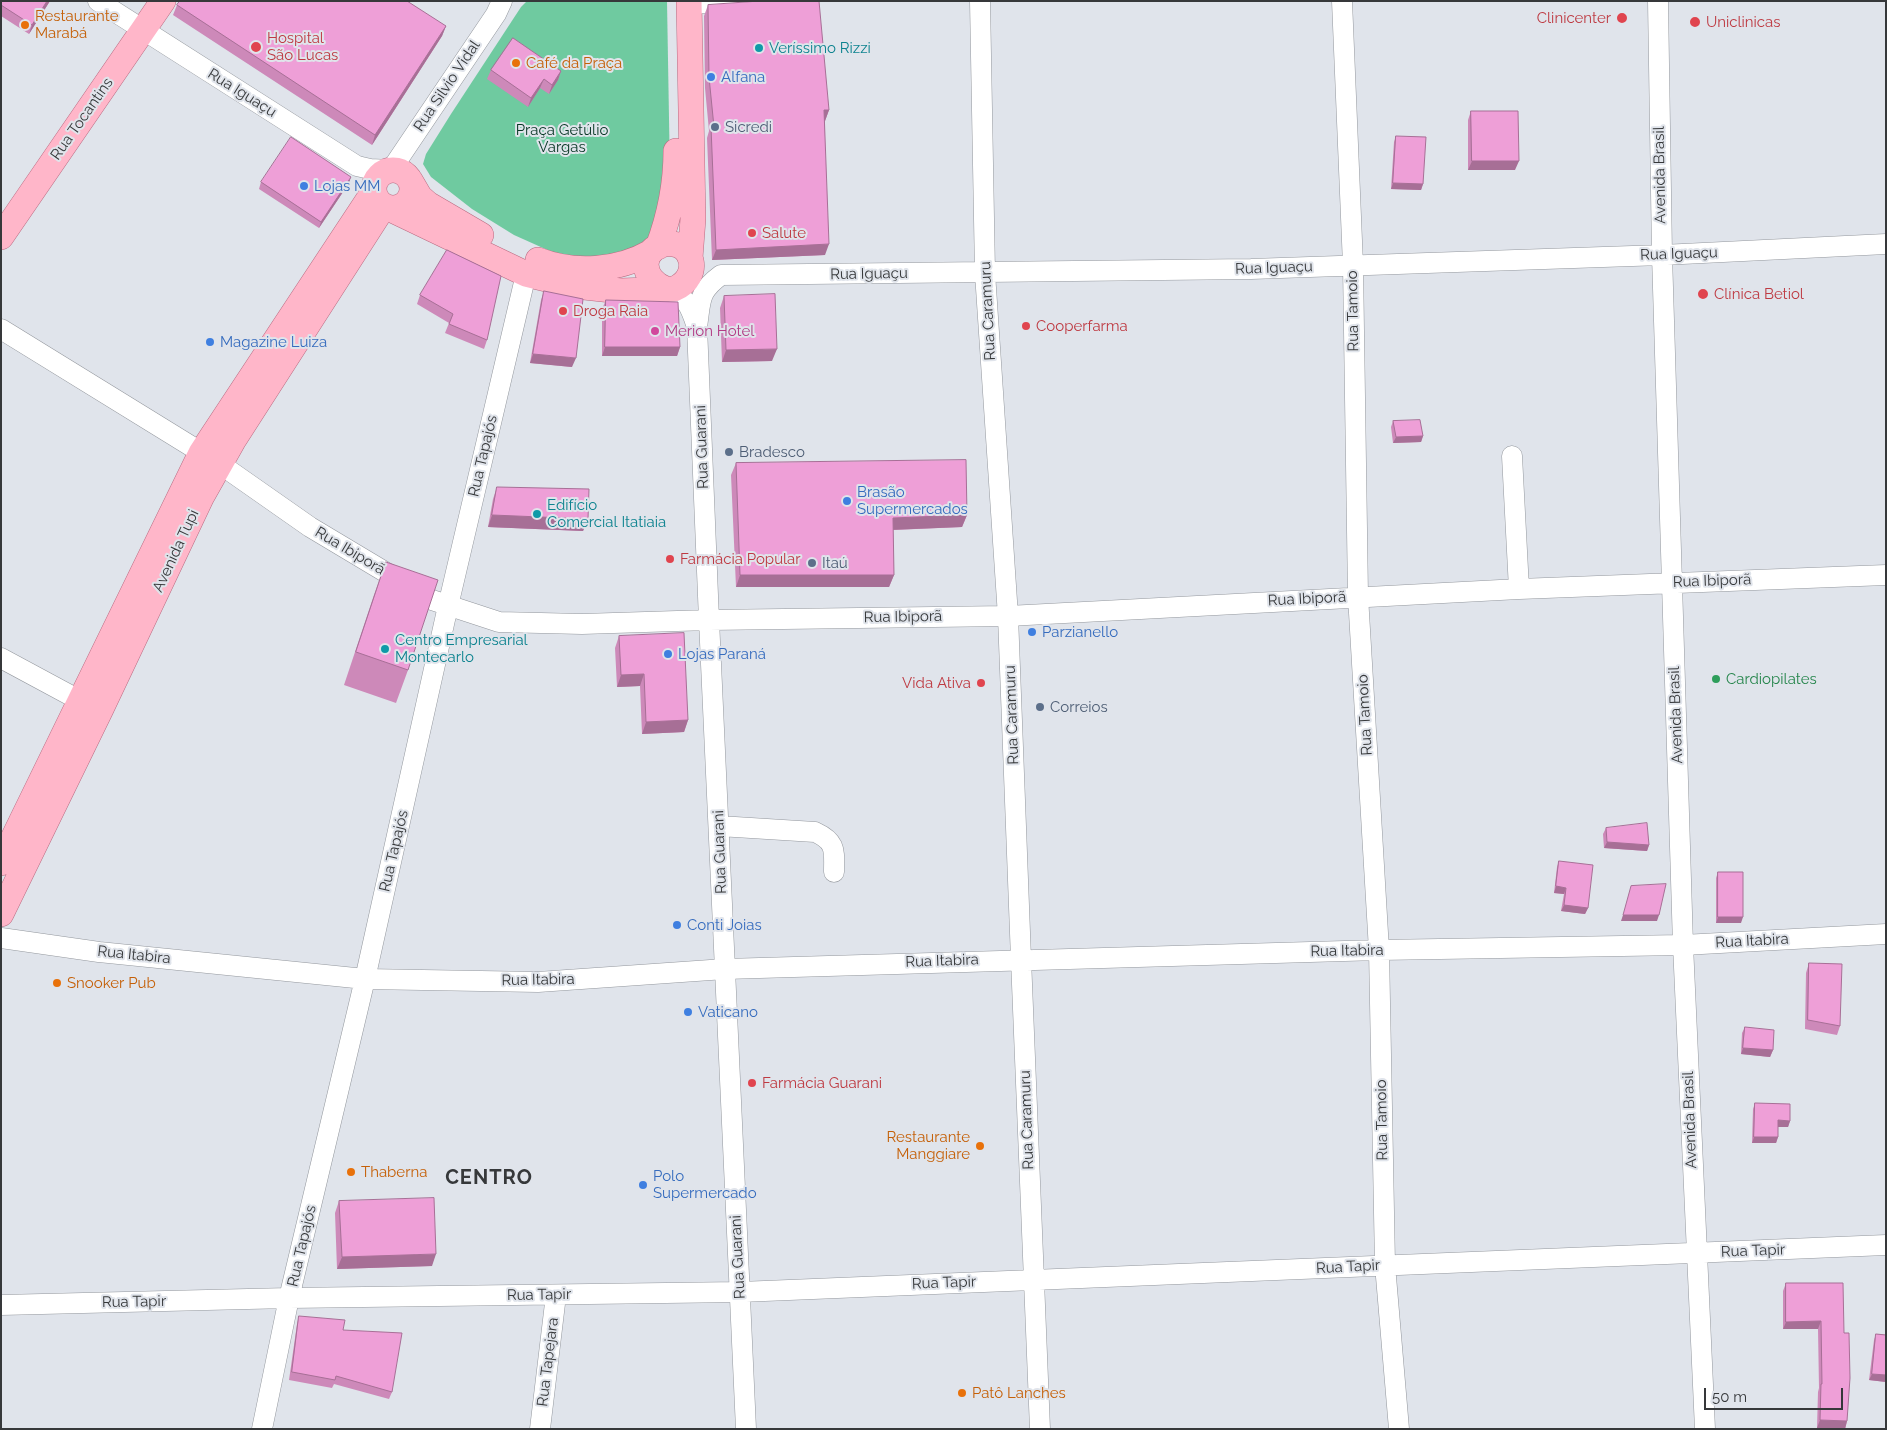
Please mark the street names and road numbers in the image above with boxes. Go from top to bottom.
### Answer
street label: Rua Silvio Vidal [410,37,484,135]
street label: Rua Iguaçu [204,65,280,121]
street label: Rua Tocantins [47,74,117,164]
street label: Avenida Brasil [1650,126,1670,224]
street label: Rua Iguaçu [1640,244,1718,264]
street label: Rua Iguaçu [1235,258,1313,278]
street label: Rua Caramuru [976,261,1000,361]
street label: Rua Iguaçu [830,264,908,284]
street label: Rua Tamoio [1343,270,1363,352]
street label: Rua Guarani [692,405,712,489]
street label: Rua Tapajós [465,413,501,499]
street label: Avenida Tupi [149,507,203,595]
street label: Rua Ibiporã [312,523,388,579]
street label: Rua Ibiporã [1672,571,1752,591]
street label: Rua Ibiporã [1267,588,1347,610]
street label: Rua Ibiporã [864,607,942,627]
street label: Rua Caramuru [1001,665,1023,765]
street label: Avenida Brasil [1665,666,1687,764]
street label: Rua Tamoio [1354,674,1376,756]
street label: Rua Tapajós [376,808,412,894]
street label: Rua Guarani [710,810,730,894]
street label: Rua Itabira [1715,930,1789,952]
street label: Rua Itabira [1310,941,1384,961]
street label: Rua Itabira [97,942,171,968]
street label: Rua Itabira [905,951,979,971]
street label: Rua Itabira [501,970,575,990]
street label: Rua Caramuru [1016,1070,1038,1170]
street label: Avenida Brasil [1679,1071,1701,1169]
street label: Rua Tamoio [1372,1079,1392,1161]
street label: Rua Tapajós [284,1203,320,1289]
street label: Rua Guarani [727,1215,749,1299]
street label: Rua Tapir [1721,1241,1785,1261]
street label: Rua Tapir [1316,1256,1380,1278]
street label: Rua Tapir [912,1273,976,1293]
street label: Rua Tapir [507,1285,571,1305]
street label: Rua Tapir [102,1292,166,1312]
street label: Rua Tapejara [534,1317,562,1407]

